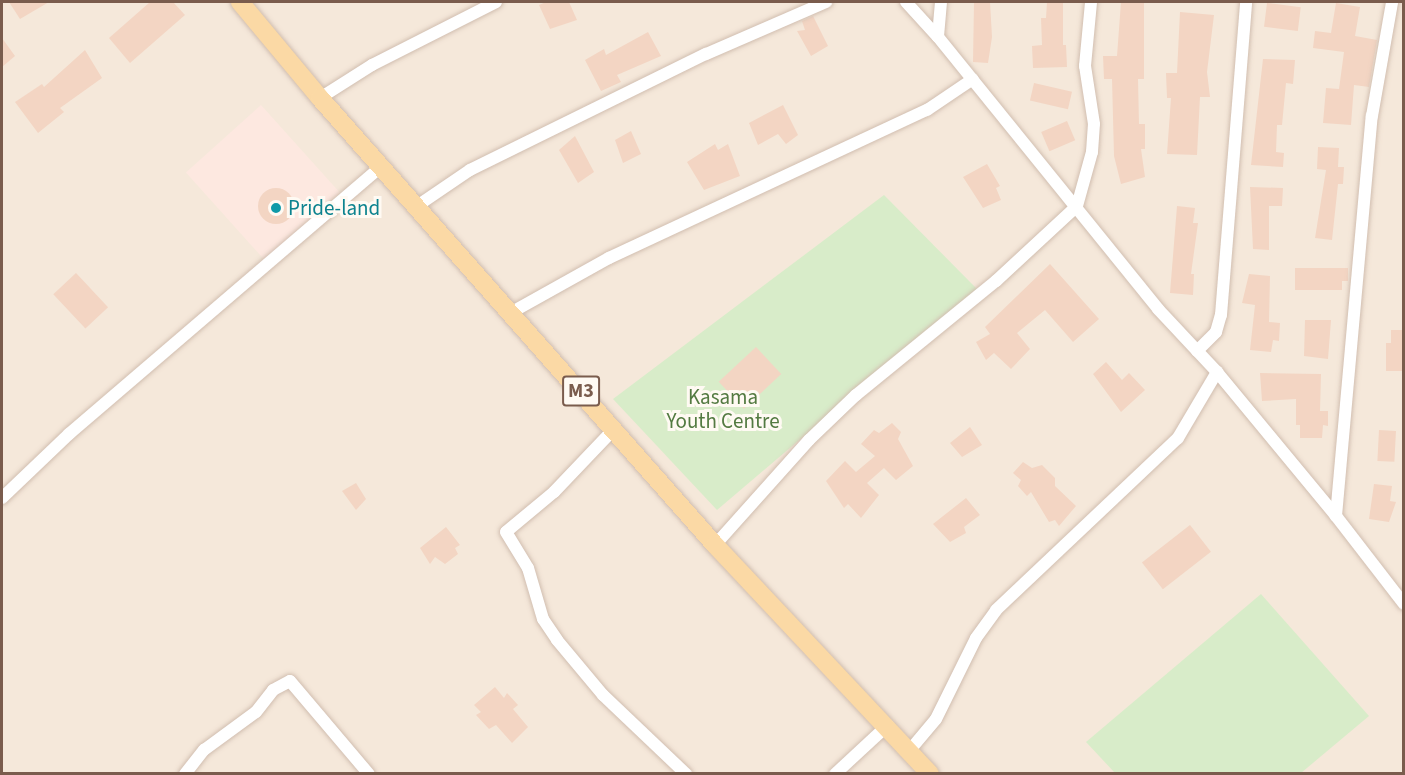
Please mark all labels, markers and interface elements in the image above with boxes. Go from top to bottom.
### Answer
place label: Pride-land [288,195,380,221]
marker: Pride-land [269,201,283,215]
road number: M3 [562,374,600,408]
park label: Kasama Youth Centre [666,384,780,434]

